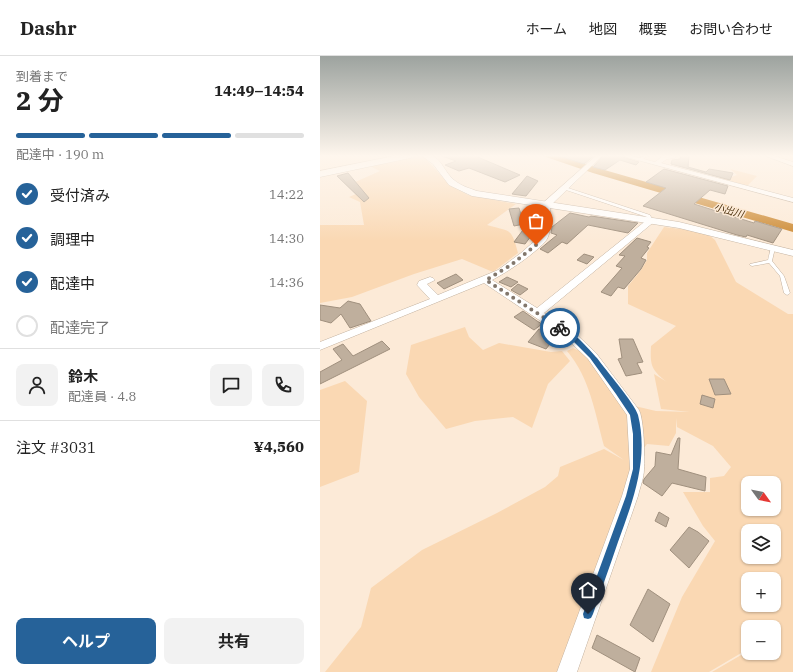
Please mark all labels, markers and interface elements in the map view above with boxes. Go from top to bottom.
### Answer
text: Dashr [20,16,77,40]
text: ホーム [525,20,567,38]
text: 地図 [589,20,617,38]
text: 概要 [639,20,667,38]
text: お問い合わせ [689,20,773,38]
text: 到着まで [16,68,68,85]
text: 14:49–14:54 [214,81,304,100]
text: 2 分 [16,83,64,117]
text: 配達中 · 190 m [16,146,104,163]
icon: check [16,183,38,205]
text: 受付済み [50,186,110,205]
text: 14:22 [269,186,304,203]
water label: 小出川 [713,200,746,221]
pin [519,204,553,245]
icon: bag [525,210,547,232]
icon: check [16,227,38,249]
text: 調理中 [50,230,95,249]
text: 14:30 [269,230,304,247]
icon: check [16,271,38,293]
text: 配達中 [50,274,95,293]
text: 14:36 [269,274,304,291]
courier [540,308,580,348]
icon: bike [549,317,571,339]
text: 配達完了 [50,318,110,337]
button: person [16,364,58,406]
button: chat [210,364,252,406]
button: phone [262,364,304,406]
text: 鈴木 [68,367,98,386]
text: 配達員 · 4.8 [68,388,136,405]
text: ¥4,560 [254,437,304,456]
text: 注文 #3031 [16,438,96,457]
north arrow [741,476,781,516]
map controls [741,476,781,660]
button: layers [741,524,781,564]
button: + [741,572,781,612]
pin [571,573,605,614]
icon: home [577,579,599,601]
button: ヘルプ [16,618,156,664]
button: 共有 [164,618,304,664]
button: − [741,620,781,660]

